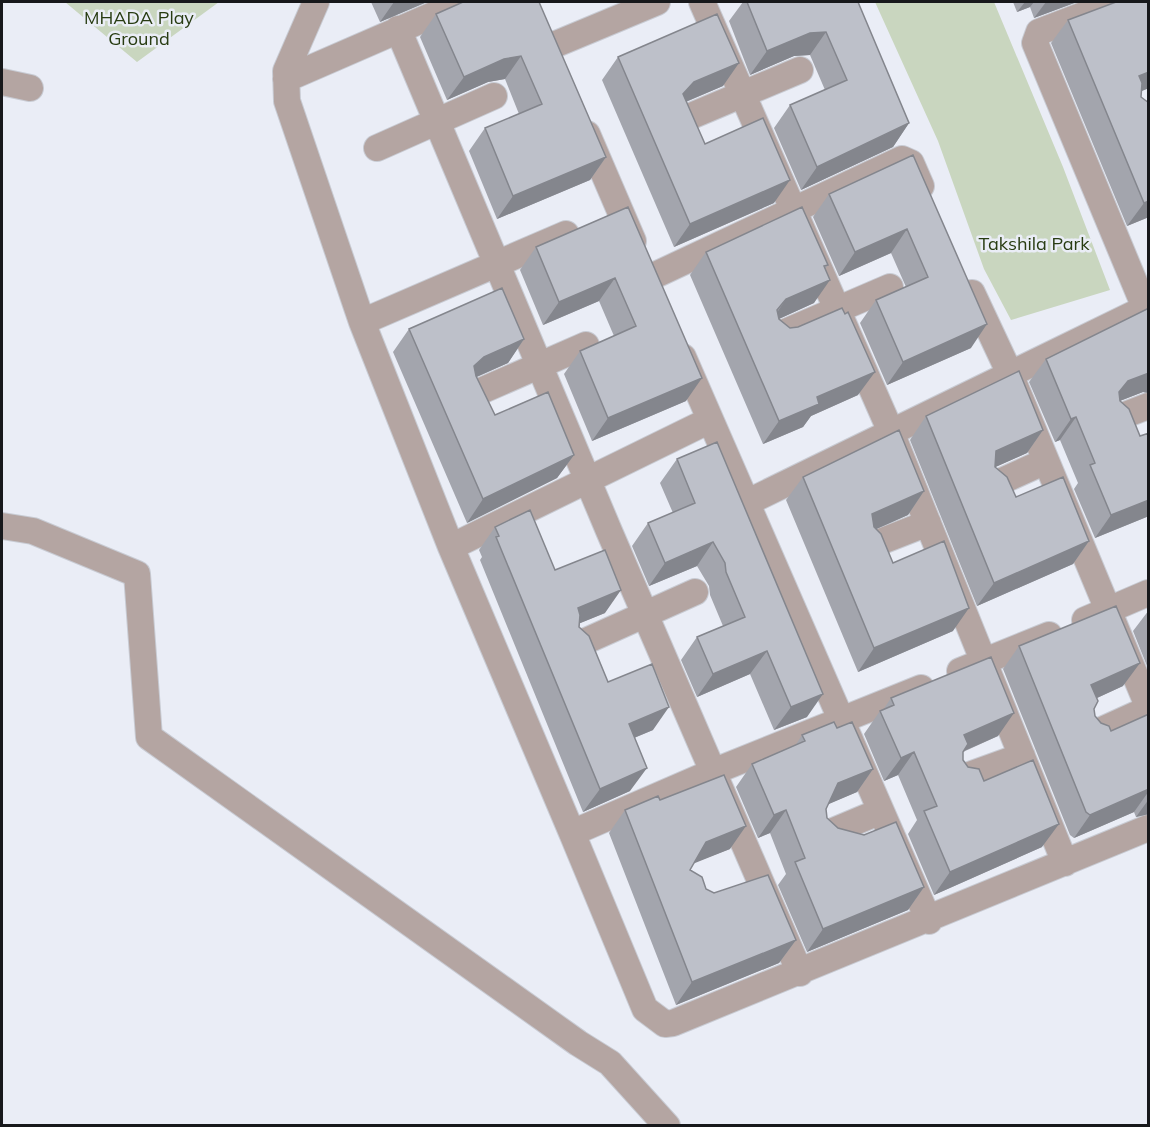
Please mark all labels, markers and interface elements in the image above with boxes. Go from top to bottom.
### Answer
park label: MHADA Play Ground [84,6,194,50]
park label: Takshila Park [979,232,1090,255]

